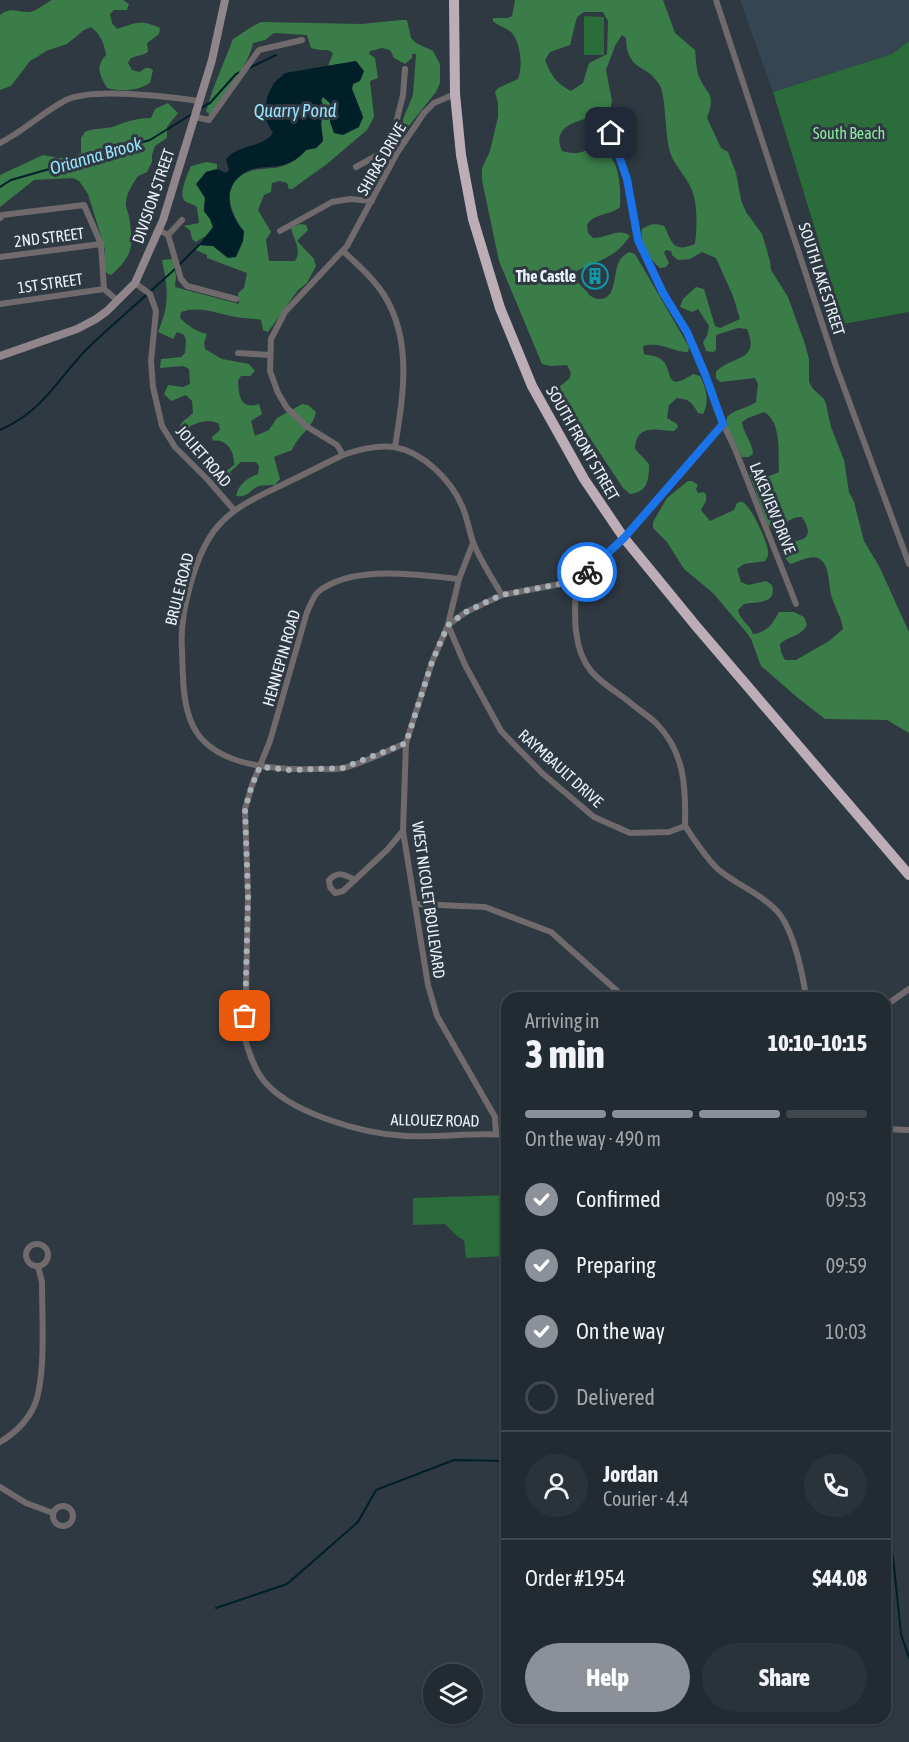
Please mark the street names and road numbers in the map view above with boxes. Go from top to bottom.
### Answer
street label: SHIRAS DRIVE [353,119,409,198]
street label: DIVISION STREET [128,146,178,246]
street label: SOUTH LAKE STREET [795,220,849,338]
street label: 2ND STREET [13,224,85,250]
street label: 1ST STREET [16,270,84,296]
street label: SOUTH FRONT STREET [543,383,623,503]
street label: JOLIET ROAD [173,422,235,490]
street label: LAKEVIEW DRIVE [747,460,800,556]
street label: BRULE ROAD [161,551,197,627]
street label: HENNEPIN ROAD [259,608,303,708]
street label: RAYMBAULT DRIVE [515,725,607,811]
street label: WEST NICOLET BOULEVARD [409,821,449,980]
street label: ALLOUEZ ROAD [390,1110,480,1130]

